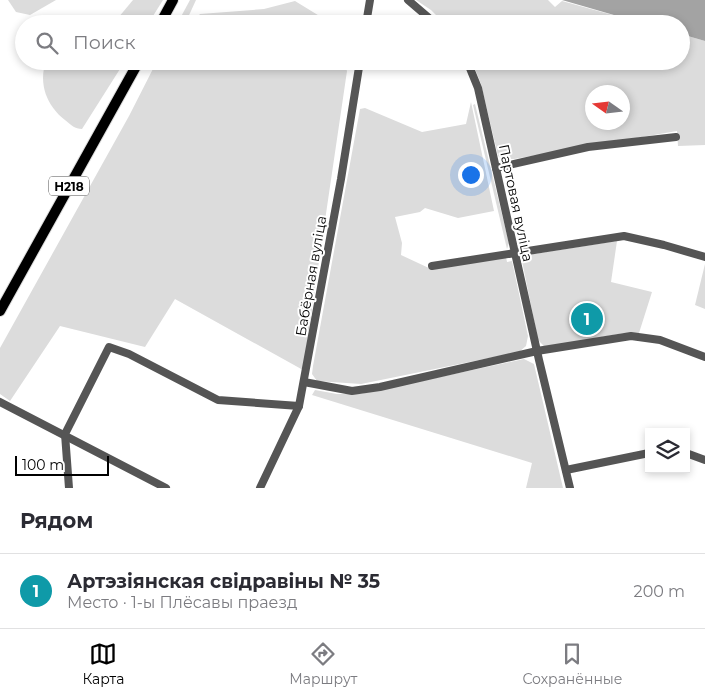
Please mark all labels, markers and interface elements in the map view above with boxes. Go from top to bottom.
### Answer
search box [15,15,690,70]
icon: search [33,29,61,57]
text: Поиск [73,31,136,54]
north arrow [585,85,630,130]
street label: Партовая вуліца [495,143,537,263]
your location [458,162,484,188]
road number: Н218 [49,177,89,196]
street label: Бабёрная вуліца [292,214,330,338]
pin: 1 [571,300,603,338]
map controls [645,428,690,473]
button: layers [645,428,690,473]
scale bar [15,453,109,476]
text: 100 m [22,456,64,474]
text: Рядом [20,508,93,533]
text: Артэзіянская свідравіны № 35 [67,570,380,593]
text: 1 [33,582,39,601]
text: 200 m [634,582,685,601]
text: Место · 1-ы Плёсавы праезд [67,593,297,612]
tab: Карта [82,640,124,688]
tab: Маршрут [289,640,357,688]
tab: Сохранённые [522,640,622,688]

